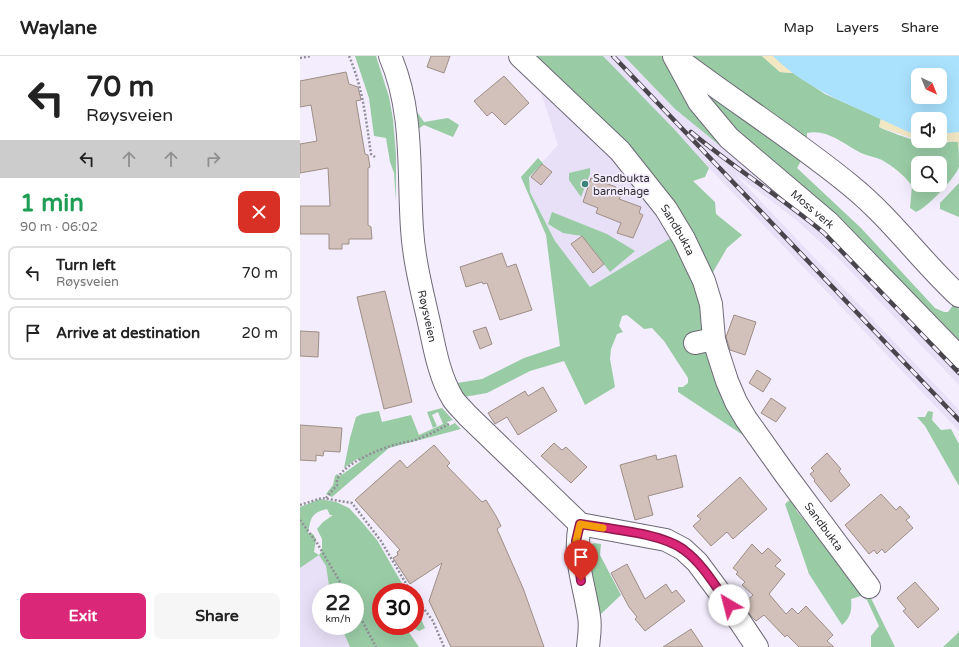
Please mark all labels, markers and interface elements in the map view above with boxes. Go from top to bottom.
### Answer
text: Waylane [20,17,97,39]
text: Map [784,19,814,36]
text: Layers [836,19,879,36]
text: Share [901,19,939,36]
north arrow [911,68,947,104]
map controls [911,68,947,192]
text: 70 m [86,70,154,104]
icon: left [20,72,72,124]
text: Røysveien [86,104,173,126]
button: sound [911,112,947,148]
icon: left [76,148,98,170]
icon: ahead [118,148,140,170]
icon: ahead [160,148,182,170]
icon: right [202,148,224,170]
button: search [911,156,947,192]
place label: Sandbukta barnehage [593,172,650,198]
marker: Sandbukta barnehage [580,179,590,189]
street label: Moss verk [788,187,837,231]
text: 1 min [20,189,84,218]
button: close [238,191,280,233]
street label: Sandbukta [658,202,697,258]
text: 90 m · 06:02 [20,219,98,235]
text: Turn left [56,256,116,274]
icon: left [22,262,44,284]
text: 70 m [241,264,278,282]
text: Røysveien [56,274,119,290]
street label: Røysveien [415,289,439,343]
icon: arrive [22,322,44,344]
text: Arrive at destination [56,324,200,342]
text: 20 m [241,324,278,342]
street label: Sandbukta [801,500,846,553]
pin [564,540,598,581]
icon: arrive [570,546,592,568]
speed limit sign: 30 [372,583,424,635]
position arrow [708,584,750,626]
text: 22 [325,592,351,616]
button: Exit [20,593,146,639]
button: Share [154,593,280,639]
text: km/h [325,613,351,625]

